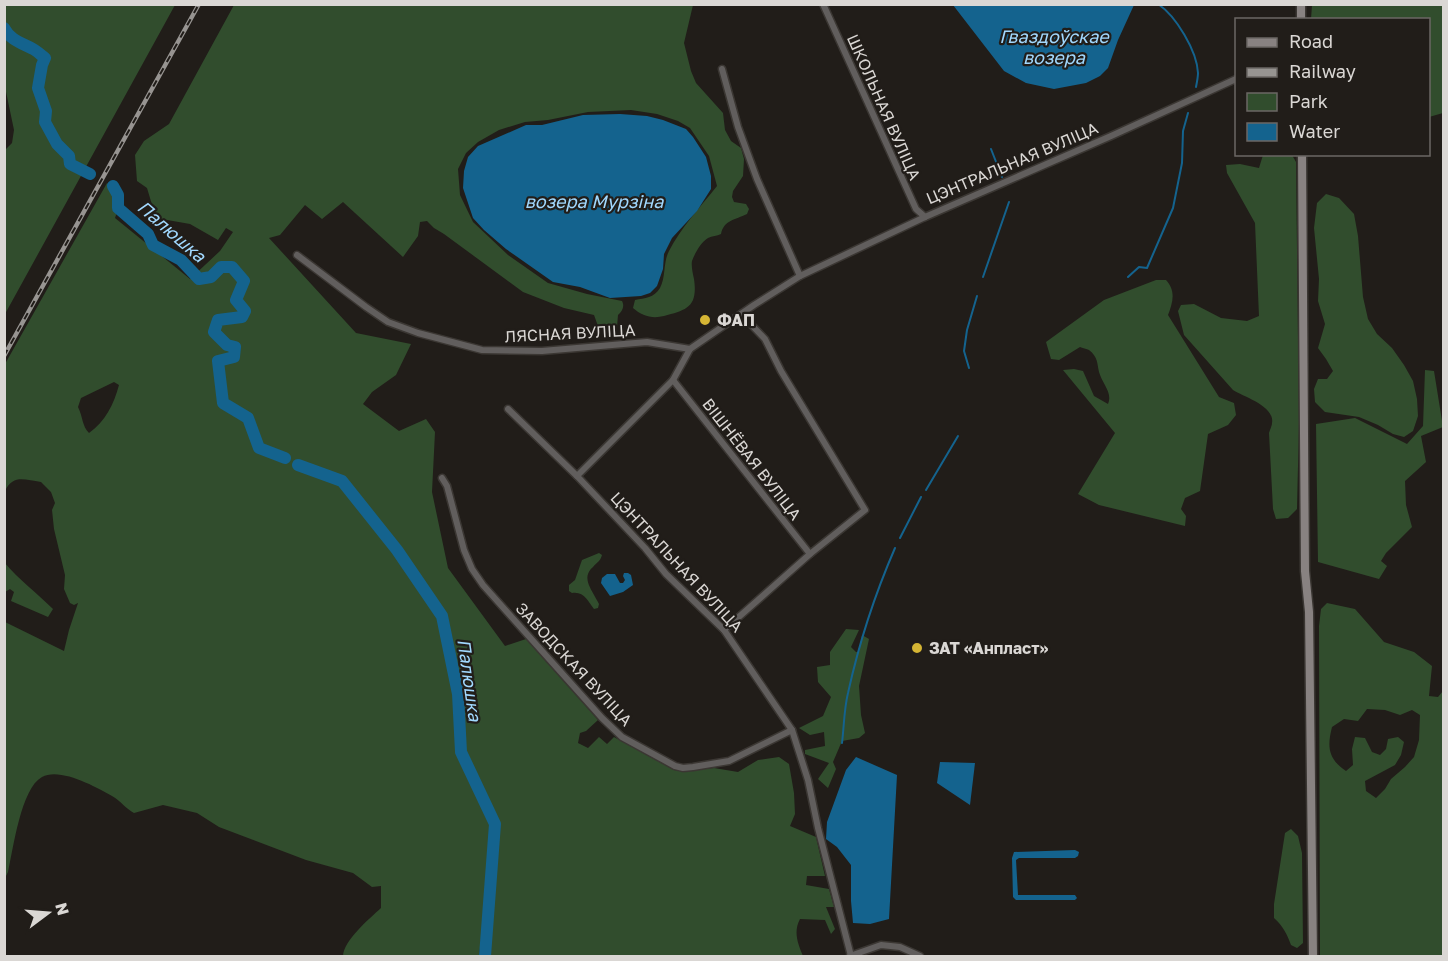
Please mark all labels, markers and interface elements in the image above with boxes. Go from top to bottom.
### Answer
legend [1235,18,1430,156]
water label: Гваздоўскае возера [999,25,1110,68]
text: Road [1289,30,1333,52]
street label: ШКОЛЬНАЯ ВУЛІЦА [843,31,925,183]
text: Railway [1289,60,1356,82]
text: Park [1289,90,1328,112]
street label: ЦЭНТРАЛЬНАЯ ВУЛІЦА [923,118,1101,208]
text: Water [1289,120,1340,142]
water label: возера Мурзіна [525,190,664,212]
water label: Палюшка [133,195,211,267]
place label: ФАП [717,310,755,330]
marker: ФАП [698,313,712,327]
street label: ЛЯСНАЯ ВУЛІЦА [504,320,636,346]
street label: ВІШНЁВАЯ ВУЛІЦА [698,394,806,524]
street label: ЦЭНТРАЛЬНАЯ ВУЛІЦА [607,488,748,637]
street label: ЗАВОДСКАЯ ВУЛІЦА [511,598,637,730]
water label: Палюшка [453,637,487,723]
place label: ЗАТ «Анпласт» [929,638,1049,658]
marker: ЗАТ «Анпласт» [910,641,924,655]
north arrow [18,883,78,943]
text: N [51,900,74,917]

